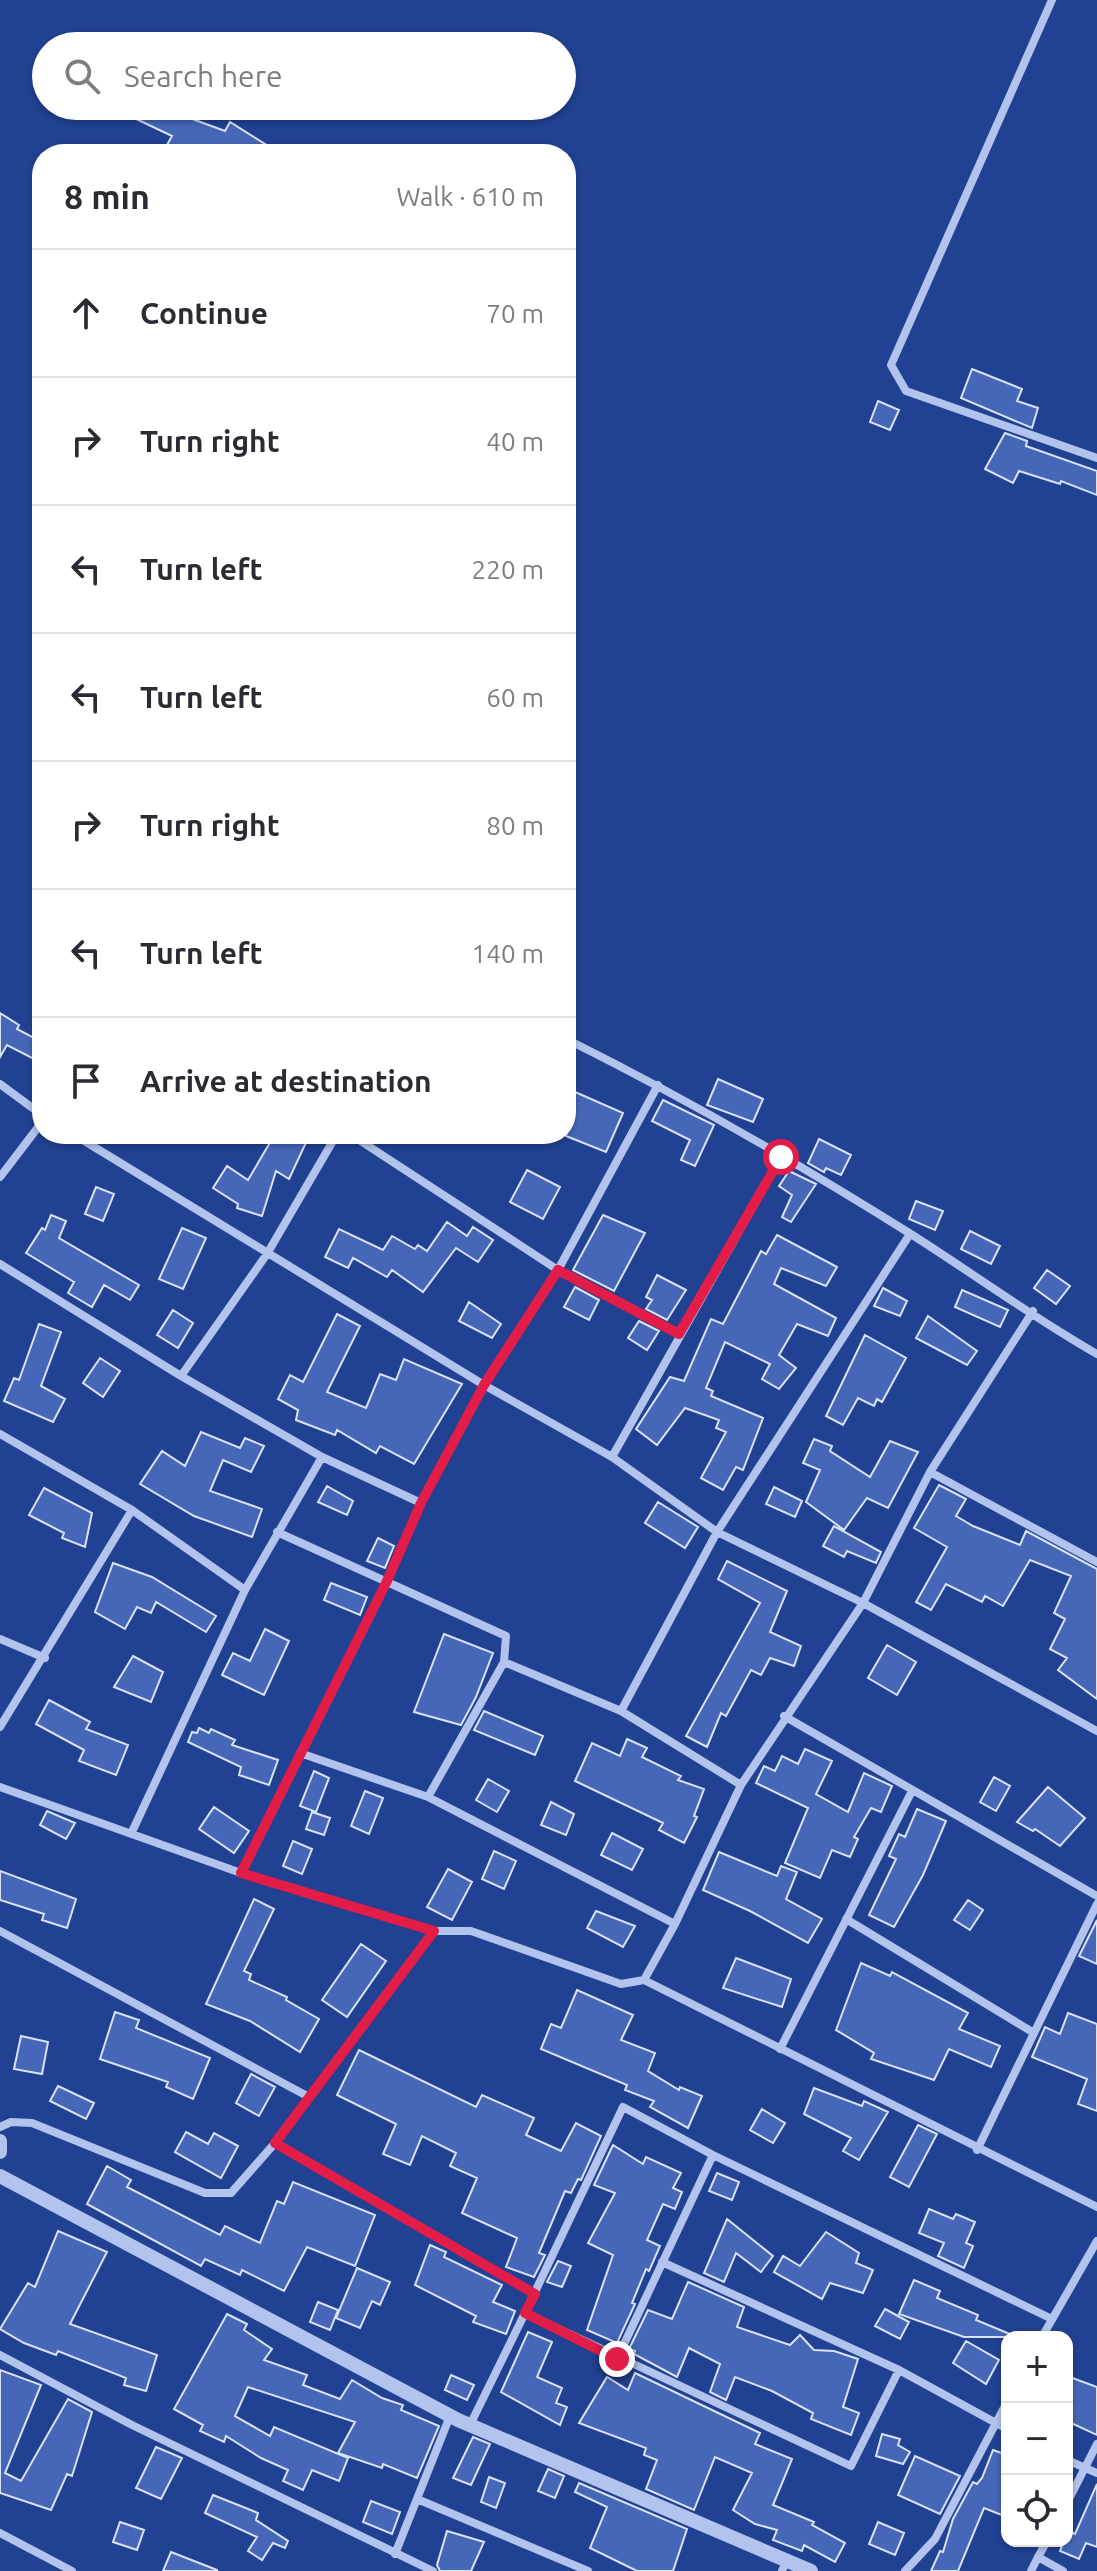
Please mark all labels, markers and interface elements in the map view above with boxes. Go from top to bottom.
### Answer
search box [32,32,576,120]
icon: search [60,54,104,98]
text: Search here [124,59,283,93]
text: 8 min [64,177,150,215]
text: Walk · 610 m [396,182,544,211]
icon: ahead [64,291,108,335]
text: Continue [140,296,268,330]
text: 70 m [486,299,544,328]
icon: right [64,419,108,463]
text: Turn right [140,424,280,458]
text: 40 m [486,427,544,456]
icon: left [64,547,108,591]
text: Turn left [140,552,262,586]
text: 220 m [472,555,544,584]
icon: left [64,675,108,719]
text: Turn left [140,680,262,714]
text: 60 m [486,683,544,712]
icon: right [64,803,108,847]
text: Turn right [140,808,280,842]
text: 80 m [486,811,544,840]
icon: left [64,931,108,975]
text: Turn left [140,936,262,970]
text: 140 m [472,939,544,968]
icon: arrive [64,1059,108,1103]
text: Arrive at destination [140,1064,432,1098]
route start [763,1139,799,1175]
map controls [1001,2331,1073,2547]
button: + [1001,2331,1073,2403]
route end [599,2341,635,2377]
button: − [1001,2403,1073,2475]
button: locate [1001,2475,1073,2547]

